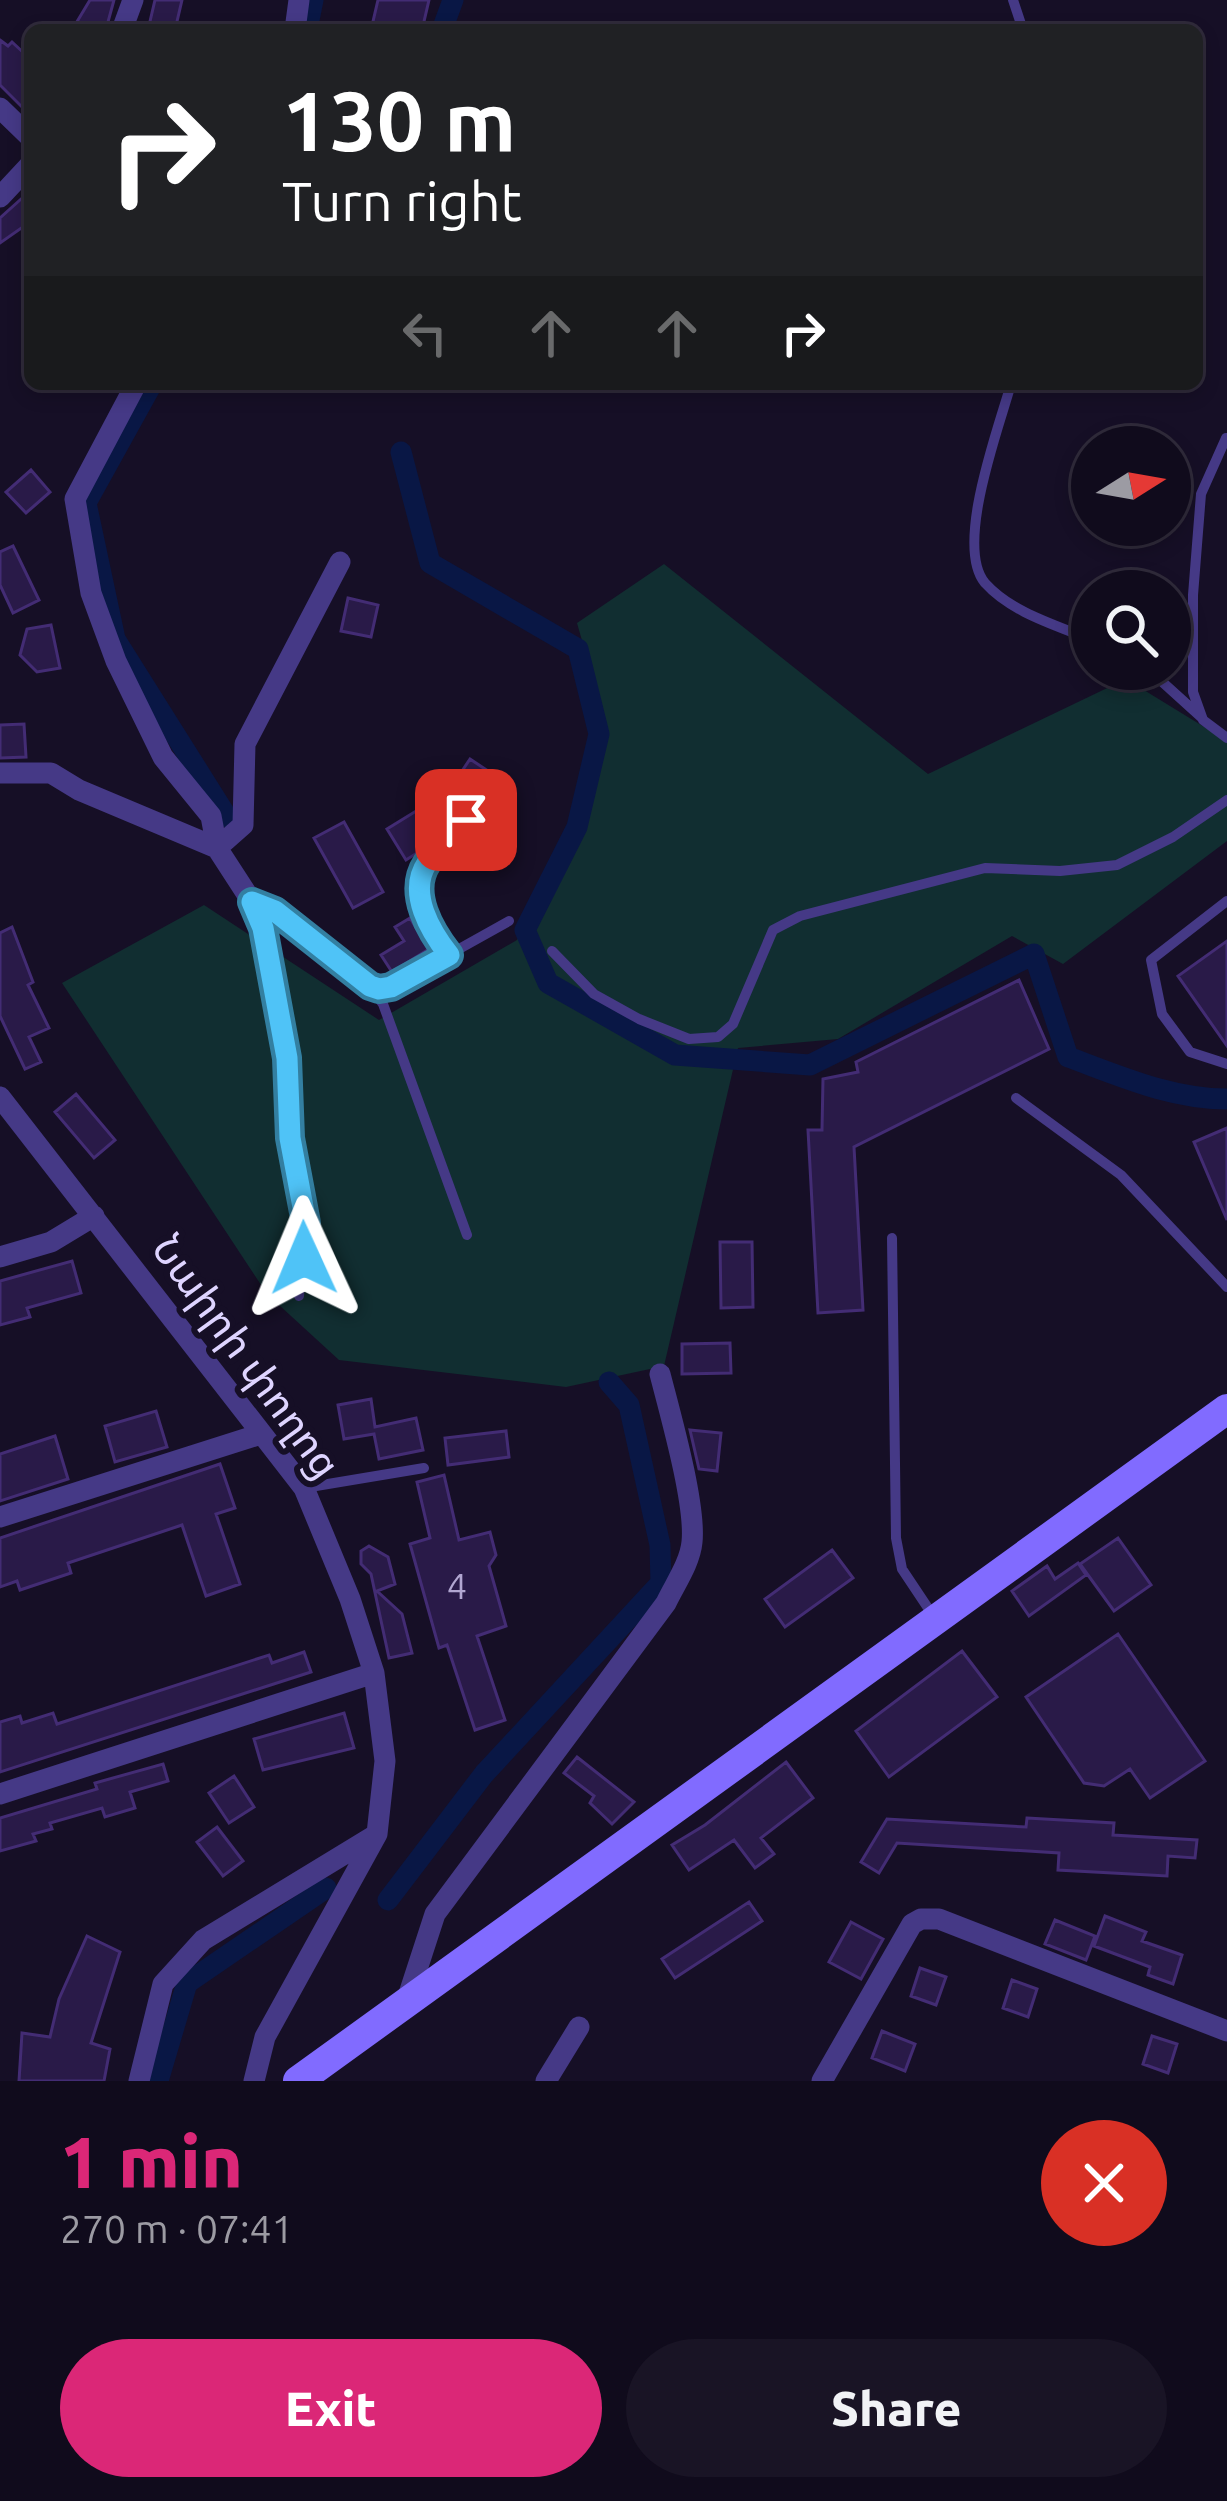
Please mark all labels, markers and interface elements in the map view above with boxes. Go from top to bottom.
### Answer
icon: right [84,72,240,228]
text: 130 m [282,73,516,167]
text: Turn right [282,171,522,231]
icon: left [392,300,458,366]
icon: ahead [518,300,584,366]
icon: ahead [644,300,710,366]
icon: right [770,300,836,366]
north arrow [1071,426,1191,546]
map controls [1071,426,1191,690]
button: search [1071,570,1191,690]
pin [415,769,517,871]
icon: arrive [433,787,499,853]
position arrow [241,1195,367,1321]
street label: Նաիրի փողոց [142,1225,351,1487]
house number: 4 [447,1565,467,1606]
button: close [1041,2120,1167,2246]
text: 1 min [60,2121,243,2202]
text: 270 m · 07:41 [60,2207,294,2250]
button: Exit [60,2339,602,2477]
button: Share [626,2339,1167,2477]

